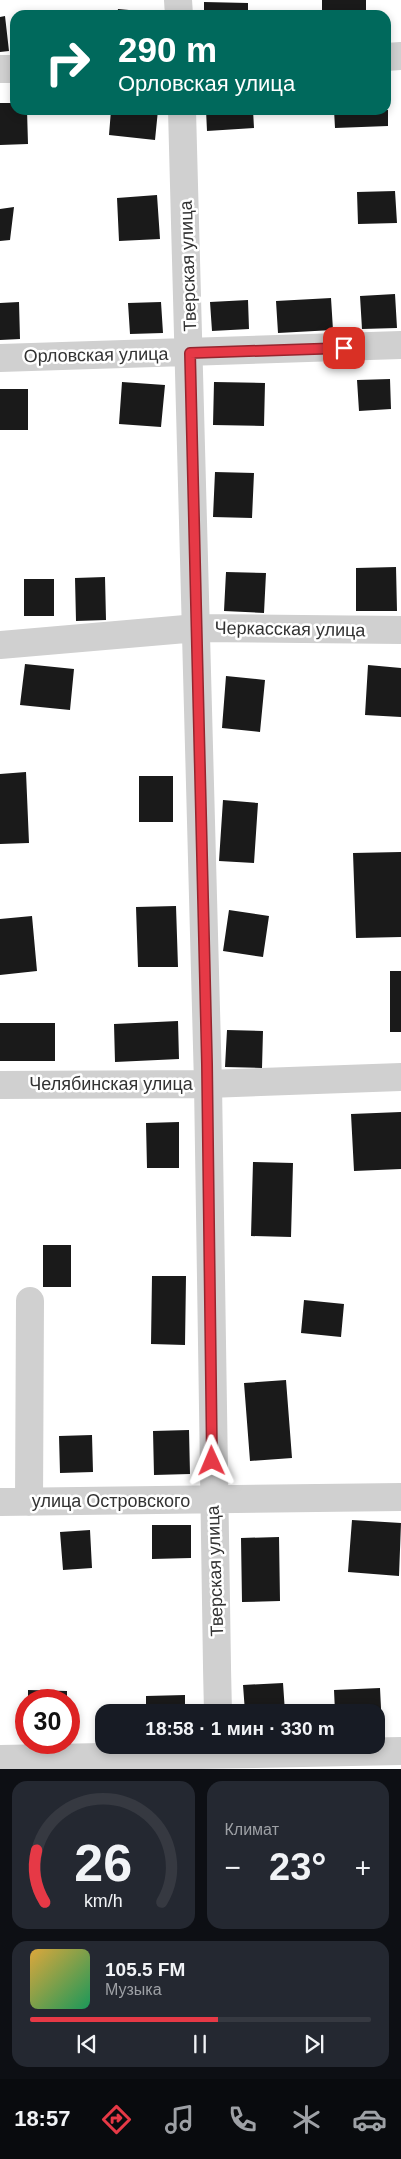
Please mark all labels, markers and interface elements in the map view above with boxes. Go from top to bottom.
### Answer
icon: right [35,30,100,95]
text: 290 m [118,30,217,69]
text: Орловская улица [118,71,295,96]
street label: Тверская улица [176,199,200,332]
pin [323,327,365,369]
icon: arrive [330,334,358,362]
street label: Орловская улица [23,344,170,366]
street label: Черкасская улица [214,618,367,640]
street label: Челябинская улица [29,1074,194,1094]
position arrow [185,1434,237,1486]
street label: улица Островского [32,1491,190,1511]
street label: Тверская улица [203,1504,227,1637]
speed limit sign: 30 [15,1689,80,1754]
text: 18:58 · 1 мин · 330 m [145,1718,335,1739]
text: Климат [225,1821,279,1838]
text: 26 [74,1834,132,1892]
text: 23° [269,1846,326,1888]
text: − [225,1852,241,1883]
text: + [355,1852,371,1883]
text: km/h [84,1891,123,1911]
text: 105.5 FM [105,1959,185,1980]
text: Музыка [105,1981,162,1998]
icon: previous [73,2030,101,2058]
icon: pause [186,2030,214,2058]
icon: next [300,2030,328,2058]
icon: directions [99,2102,134,2137]
icon: music [162,2102,197,2137]
icon: phone [225,2102,260,2137]
icon: climate [289,2102,324,2137]
icon: car [352,2102,387,2137]
text: 18:57 [14,2106,70,2131]

